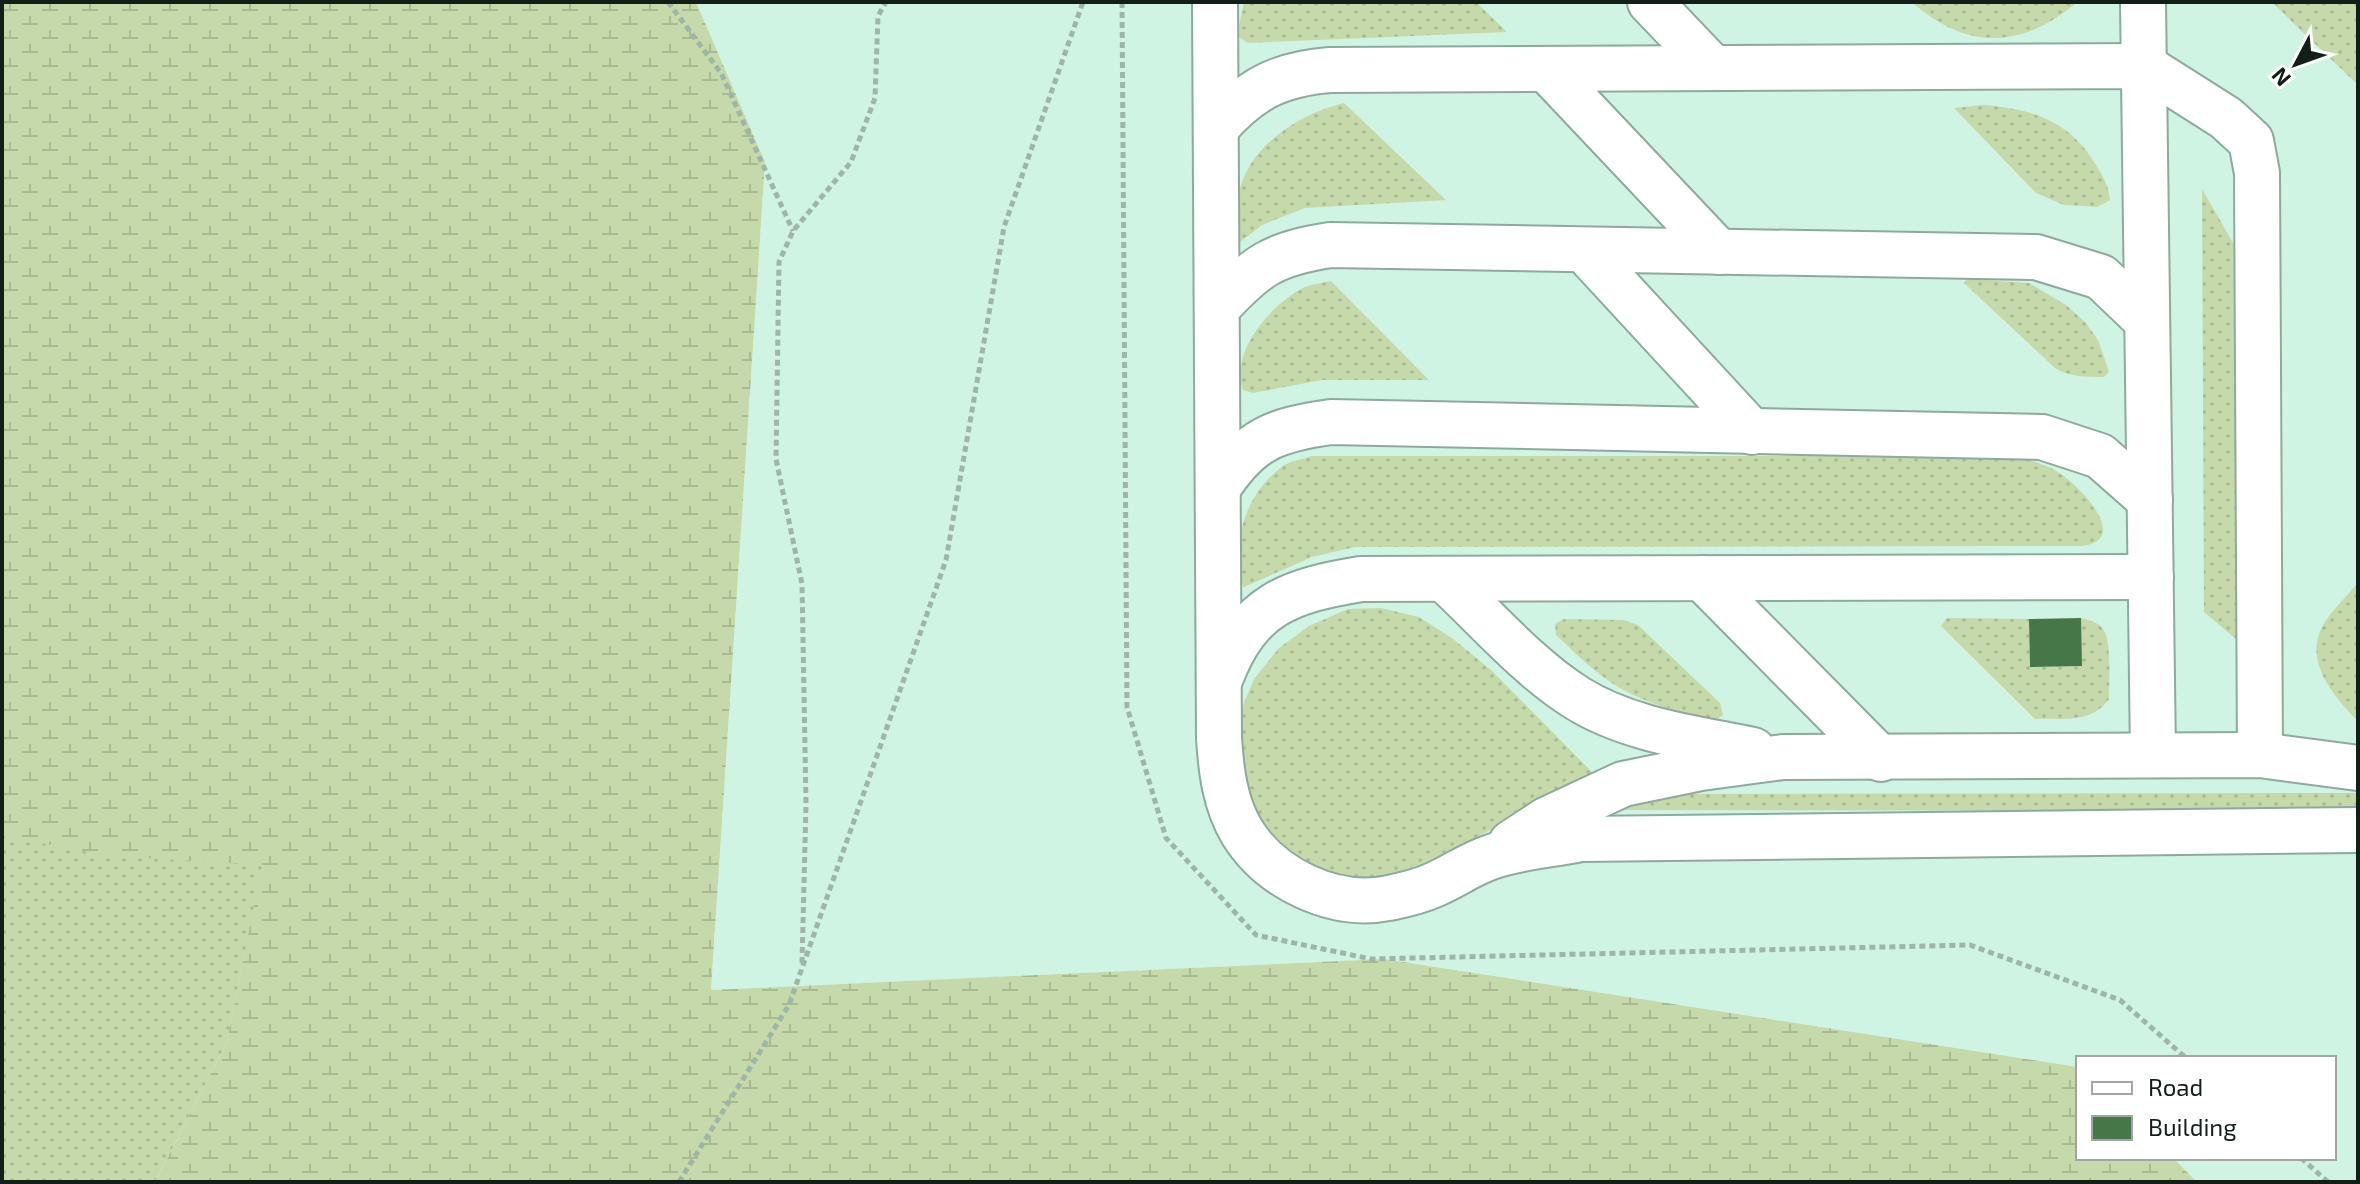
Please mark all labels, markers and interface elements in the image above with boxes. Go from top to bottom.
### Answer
north arrow [2256,24,2336,104]
text: N [2265,63,2295,92]
legend [2076,1056,2336,1160]
text: Road [2148,1072,2203,1101]
text: Building [2148,1112,2237,1141]

